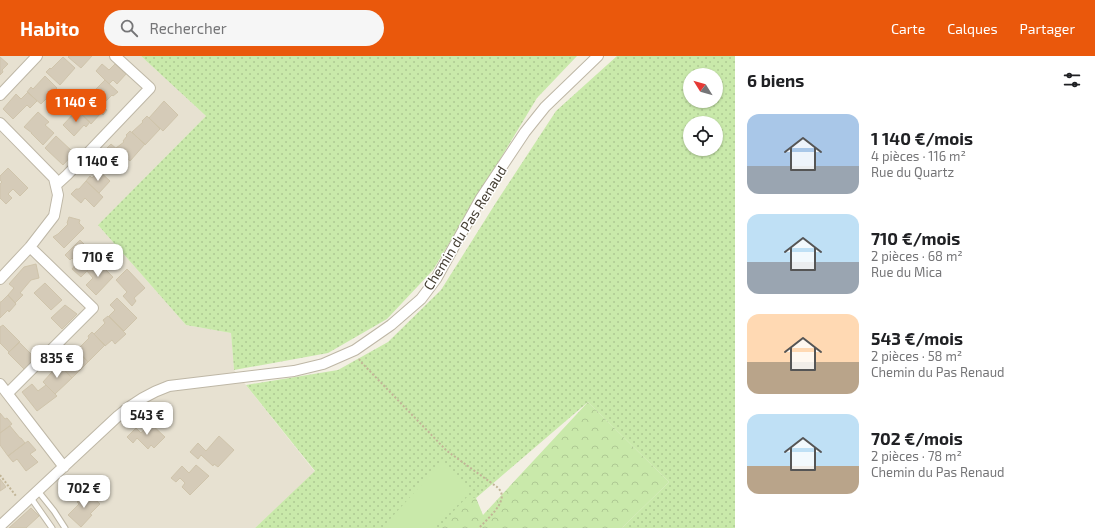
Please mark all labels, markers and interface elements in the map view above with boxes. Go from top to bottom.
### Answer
search box [104,10,384,46]
text: Habito [20,17,80,40]
icon: search [118,17,140,39]
text: Rechercher [150,19,227,37]
text: Carte [891,20,925,37]
text: Calques [947,20,998,37]
text: Partager [1020,20,1075,37]
north arrow [683,68,723,108]
map controls [683,68,723,156]
icon: filters [1061,69,1083,91]
text: 6 biens [747,70,804,90]
pin: 1 140 € [39,89,113,123]
text: 1 140 € [55,94,97,110]
button: locate [683,116,723,156]
text: 1 140 €/mois [871,128,973,148]
icon: home [779,130,827,178]
pin: 1 140 € [61,148,135,182]
text: 4 pièces · 116 m² [871,148,966,164]
text: 1 140 € [77,153,119,169]
street label: Chemin du Pas Renaud [419,162,510,293]
text: Rue du Quartz [871,164,954,180]
text: 710 €/mois [871,228,960,248]
icon: home [779,230,827,278]
pin: 710 € [70,244,126,278]
text: 2 pièces · 68 m² [871,248,963,264]
text: 710 € [82,249,114,265]
text: Rue du Mica [871,264,942,280]
text: 543 €/mois [871,328,963,348]
icon: home [779,330,827,378]
pin: 835 € [29,345,85,379]
text: 2 pièces · 58 m² [871,348,962,364]
text: 835 € [40,350,74,366]
text: Chemin du Pas Renaud [871,364,1005,380]
pin: 543 € [119,402,175,436]
text: 543 € [130,407,164,423]
text: 702 €/mois [871,428,963,448]
icon: home [779,430,827,478]
text: 2 pièces · 78 m² [871,448,962,464]
text: Chemin du Pas Renaud [871,464,1005,480]
pin: 702 € [56,475,112,509]
text: 702 € [67,480,101,496]

